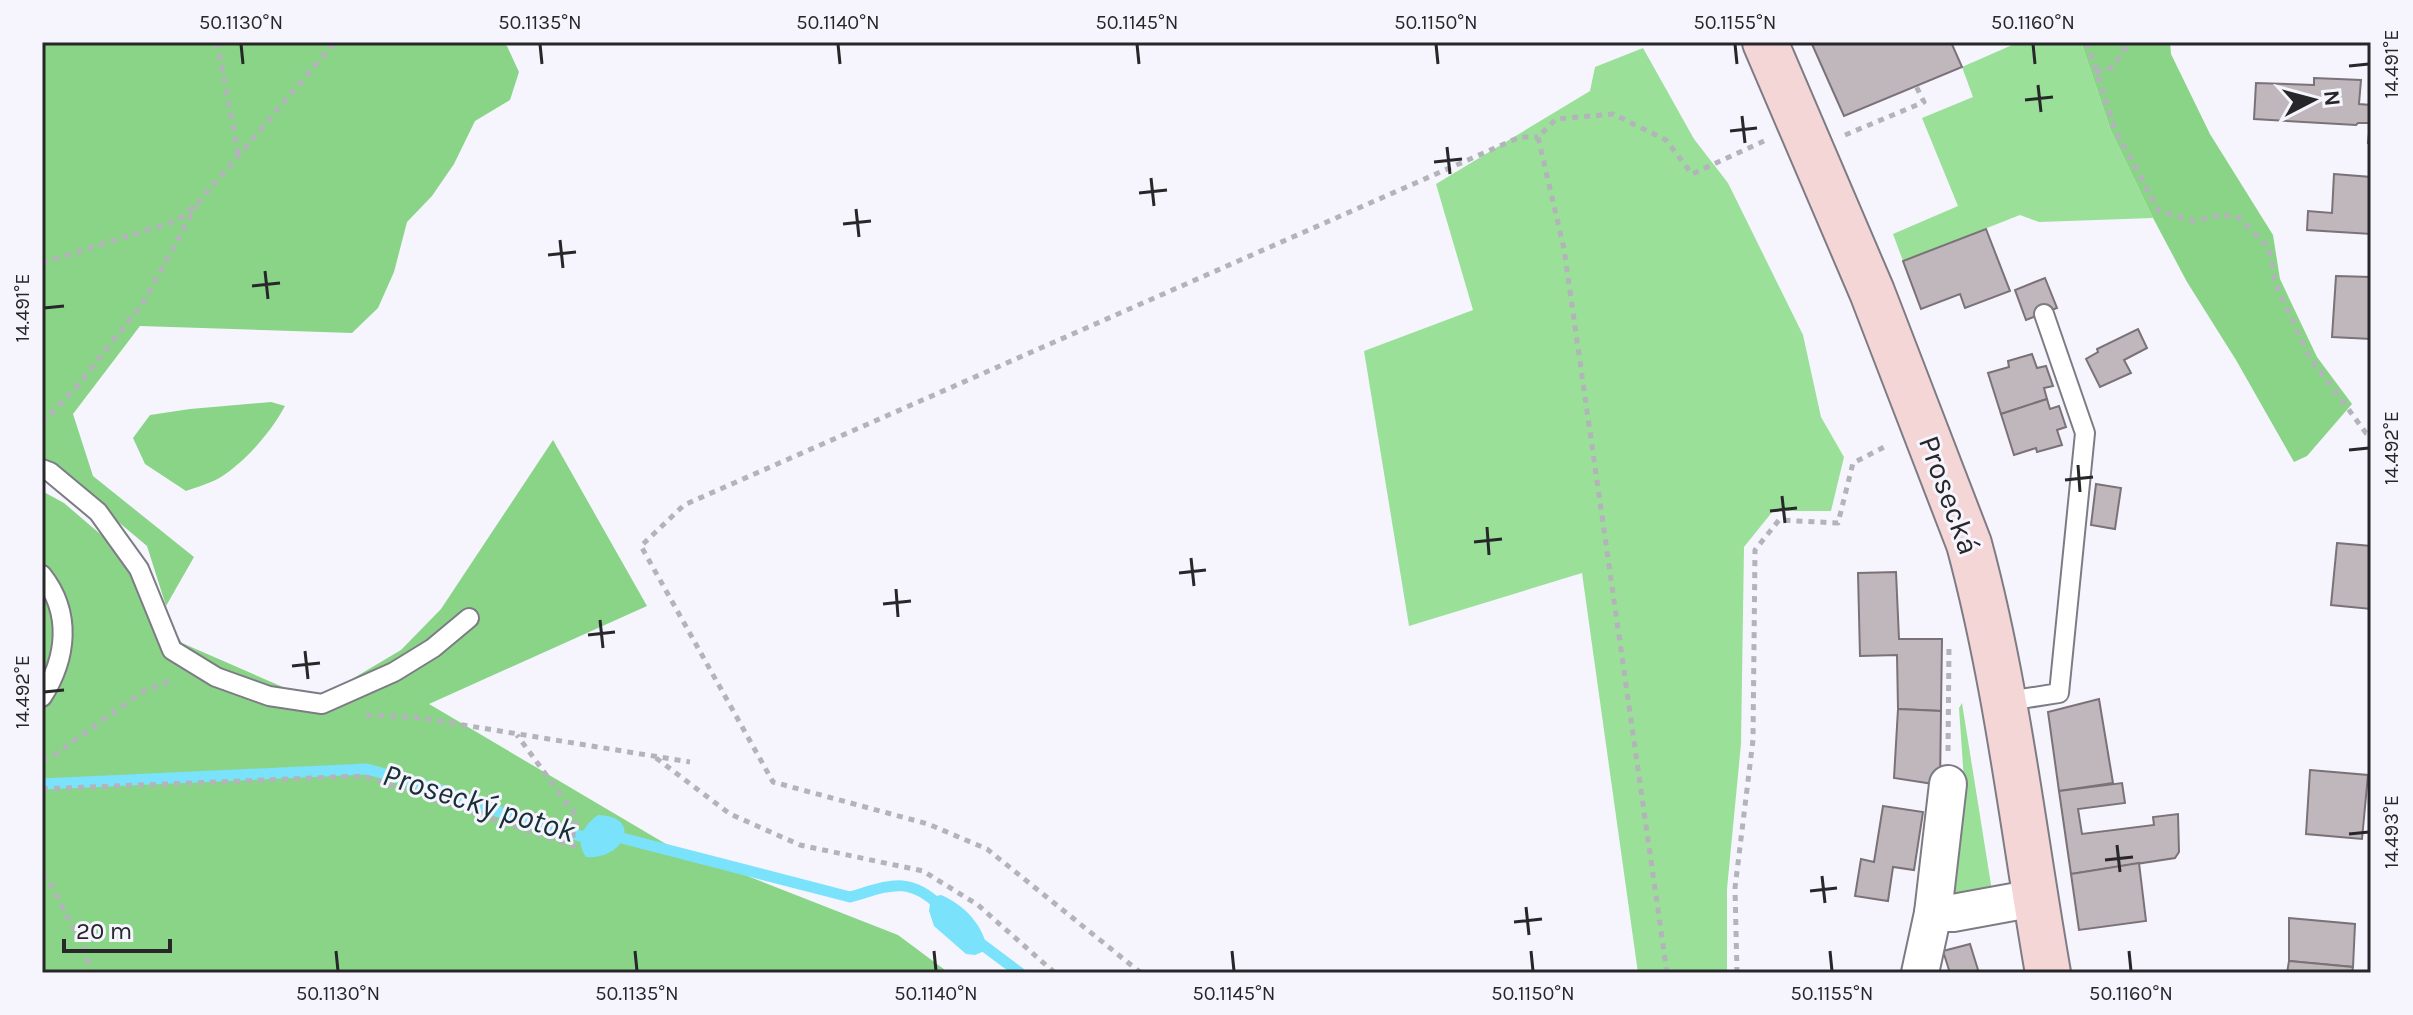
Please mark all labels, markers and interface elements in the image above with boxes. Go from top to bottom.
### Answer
text: 50.1130°N [199,11,283,34]
text: 50.1135°N [498,11,582,34]
text: 50.1140°N [796,11,880,34]
text: 50.1145°N [1096,11,1178,34]
text: 50.1150°N [1394,11,1478,34]
text: 50.1155°N [1693,11,1777,34]
text: 50.1160°N [1991,11,2075,34]
text: 14.491°E [2380,30,2403,98]
north arrow [2273,60,2353,140]
text: N [2318,89,2346,107]
text: 14.491°E [11,274,34,342]
text: 14.492°E [2380,411,2403,485]
street label: Prosecká [1911,431,1987,559]
text: 14.492°E [11,655,34,729]
water label: Prosecký potok [378,756,581,850]
text: 14.493°E [2380,795,2403,869]
scale bar [64,903,170,953]
text: 20 m [76,917,132,945]
text: 50.1130°N [296,982,380,1005]
text: 50.1135°N [595,982,679,1005]
text: 50.1140°N [894,982,978,1005]
text: 50.1145°N [1193,982,1275,1005]
text: 50.1150°N [1491,982,1575,1005]
text: 50.1155°N [1790,982,1874,1005]
text: 50.1160°N [2089,982,2173,1005]

